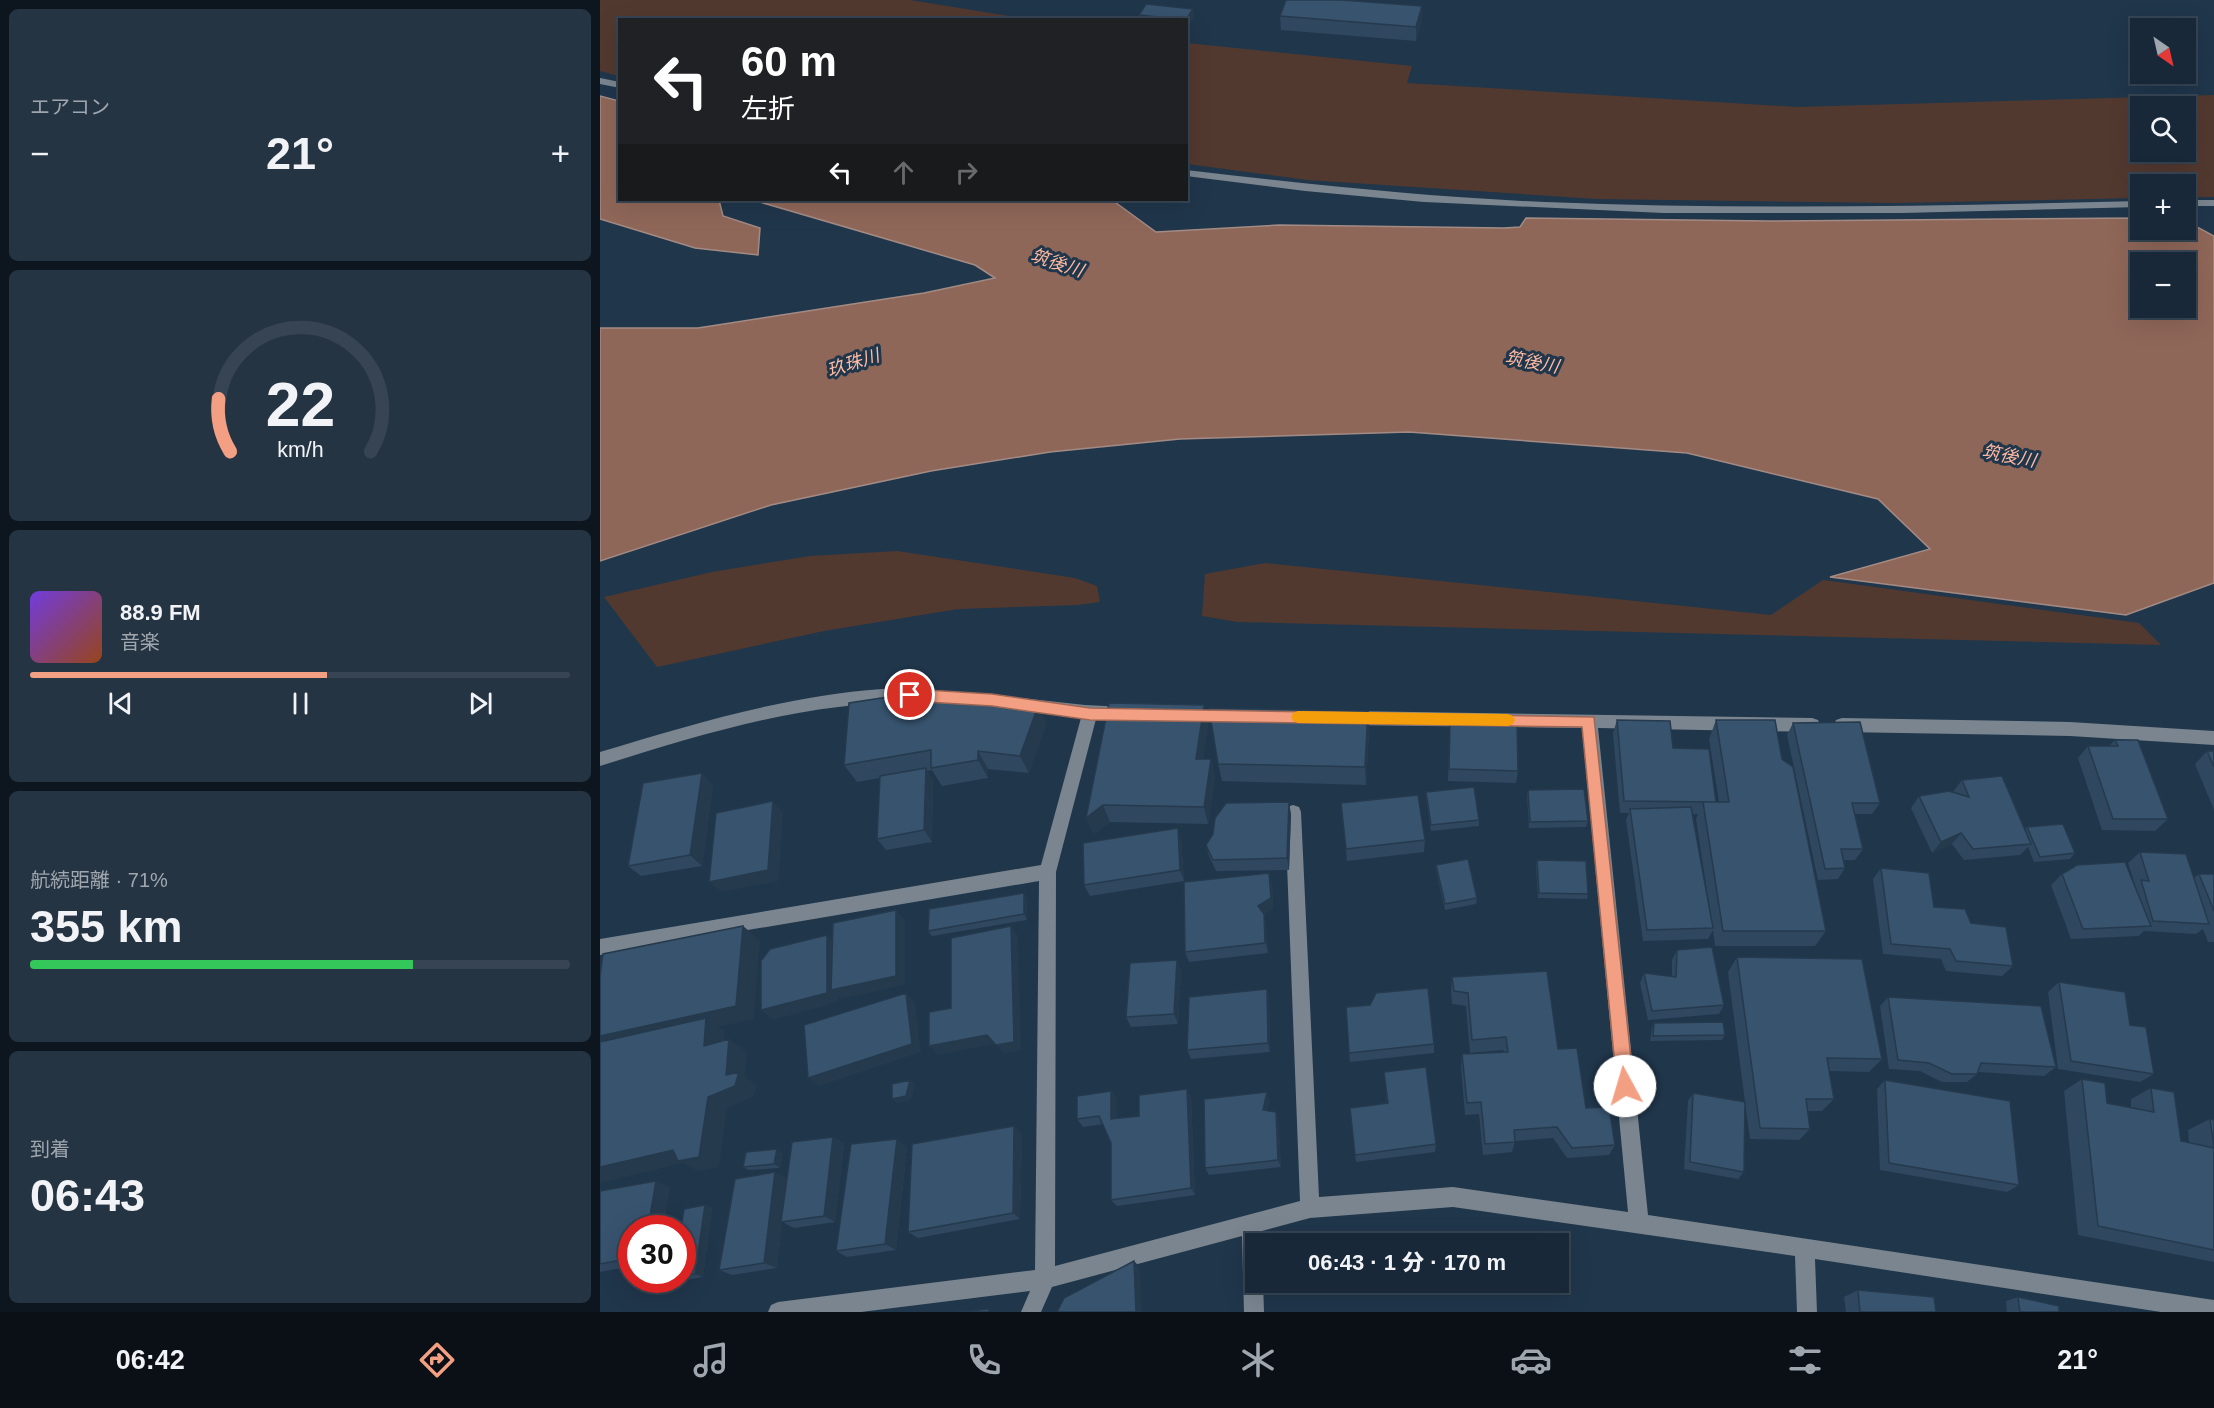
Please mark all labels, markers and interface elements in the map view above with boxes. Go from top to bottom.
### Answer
north arrow [2130,18,2196,84]
map controls [2130,18,2196,318]
text: 60 m [741,38,837,85]
icon: left [642,42,720,120]
text: 左折 [741,94,795,124]
text: エアコン [30,96,110,118]
button: search [2130,96,2196,162]
text: 21° [266,128,334,179]
text: − [30,135,49,172]
text: + [551,135,570,172]
icon: left [824,156,857,189]
icon: ahead [887,156,920,189]
icon: right [950,156,983,189]
button: + [2130,174,2196,240]
water label: 筑後川 [1028,245,1088,281]
button: − [2130,252,2196,318]
water label: 玖珠川 [824,345,884,381]
water label: 筑後川 [1504,347,1562,377]
text: 22 [265,371,335,440]
text: km/h [277,439,323,463]
water label: 筑後川 [1981,441,2039,471]
text: 88.9 FM [120,600,201,625]
text: 音楽 [120,631,160,653]
pin [884,669,935,720]
icon: arrive [893,678,926,711]
icon: previous [104,687,137,720]
icon: pause [284,687,317,720]
icon: next [464,687,497,720]
text: 航続距離 · 71% [30,869,168,891]
text: 355 km [30,901,183,952]
position arrow [1593,1054,1657,1118]
text: 到着 [30,1138,70,1160]
text: 06:43 [30,1170,145,1221]
speed limit sign: 30 [618,1215,696,1293]
text: 06:43 · 1 分 · 170 m [1308,1250,1506,1275]
icon: directions [416,1339,458,1381]
icon: music [690,1339,732,1381]
icon: phone [963,1339,1005,1381]
icon: climate [1237,1339,1279,1381]
icon: car [1510,1339,1552,1381]
icon: filters [1784,1339,1826,1381]
text: 06:42 [116,1345,185,1375]
text: 21° [2057,1345,2098,1375]

